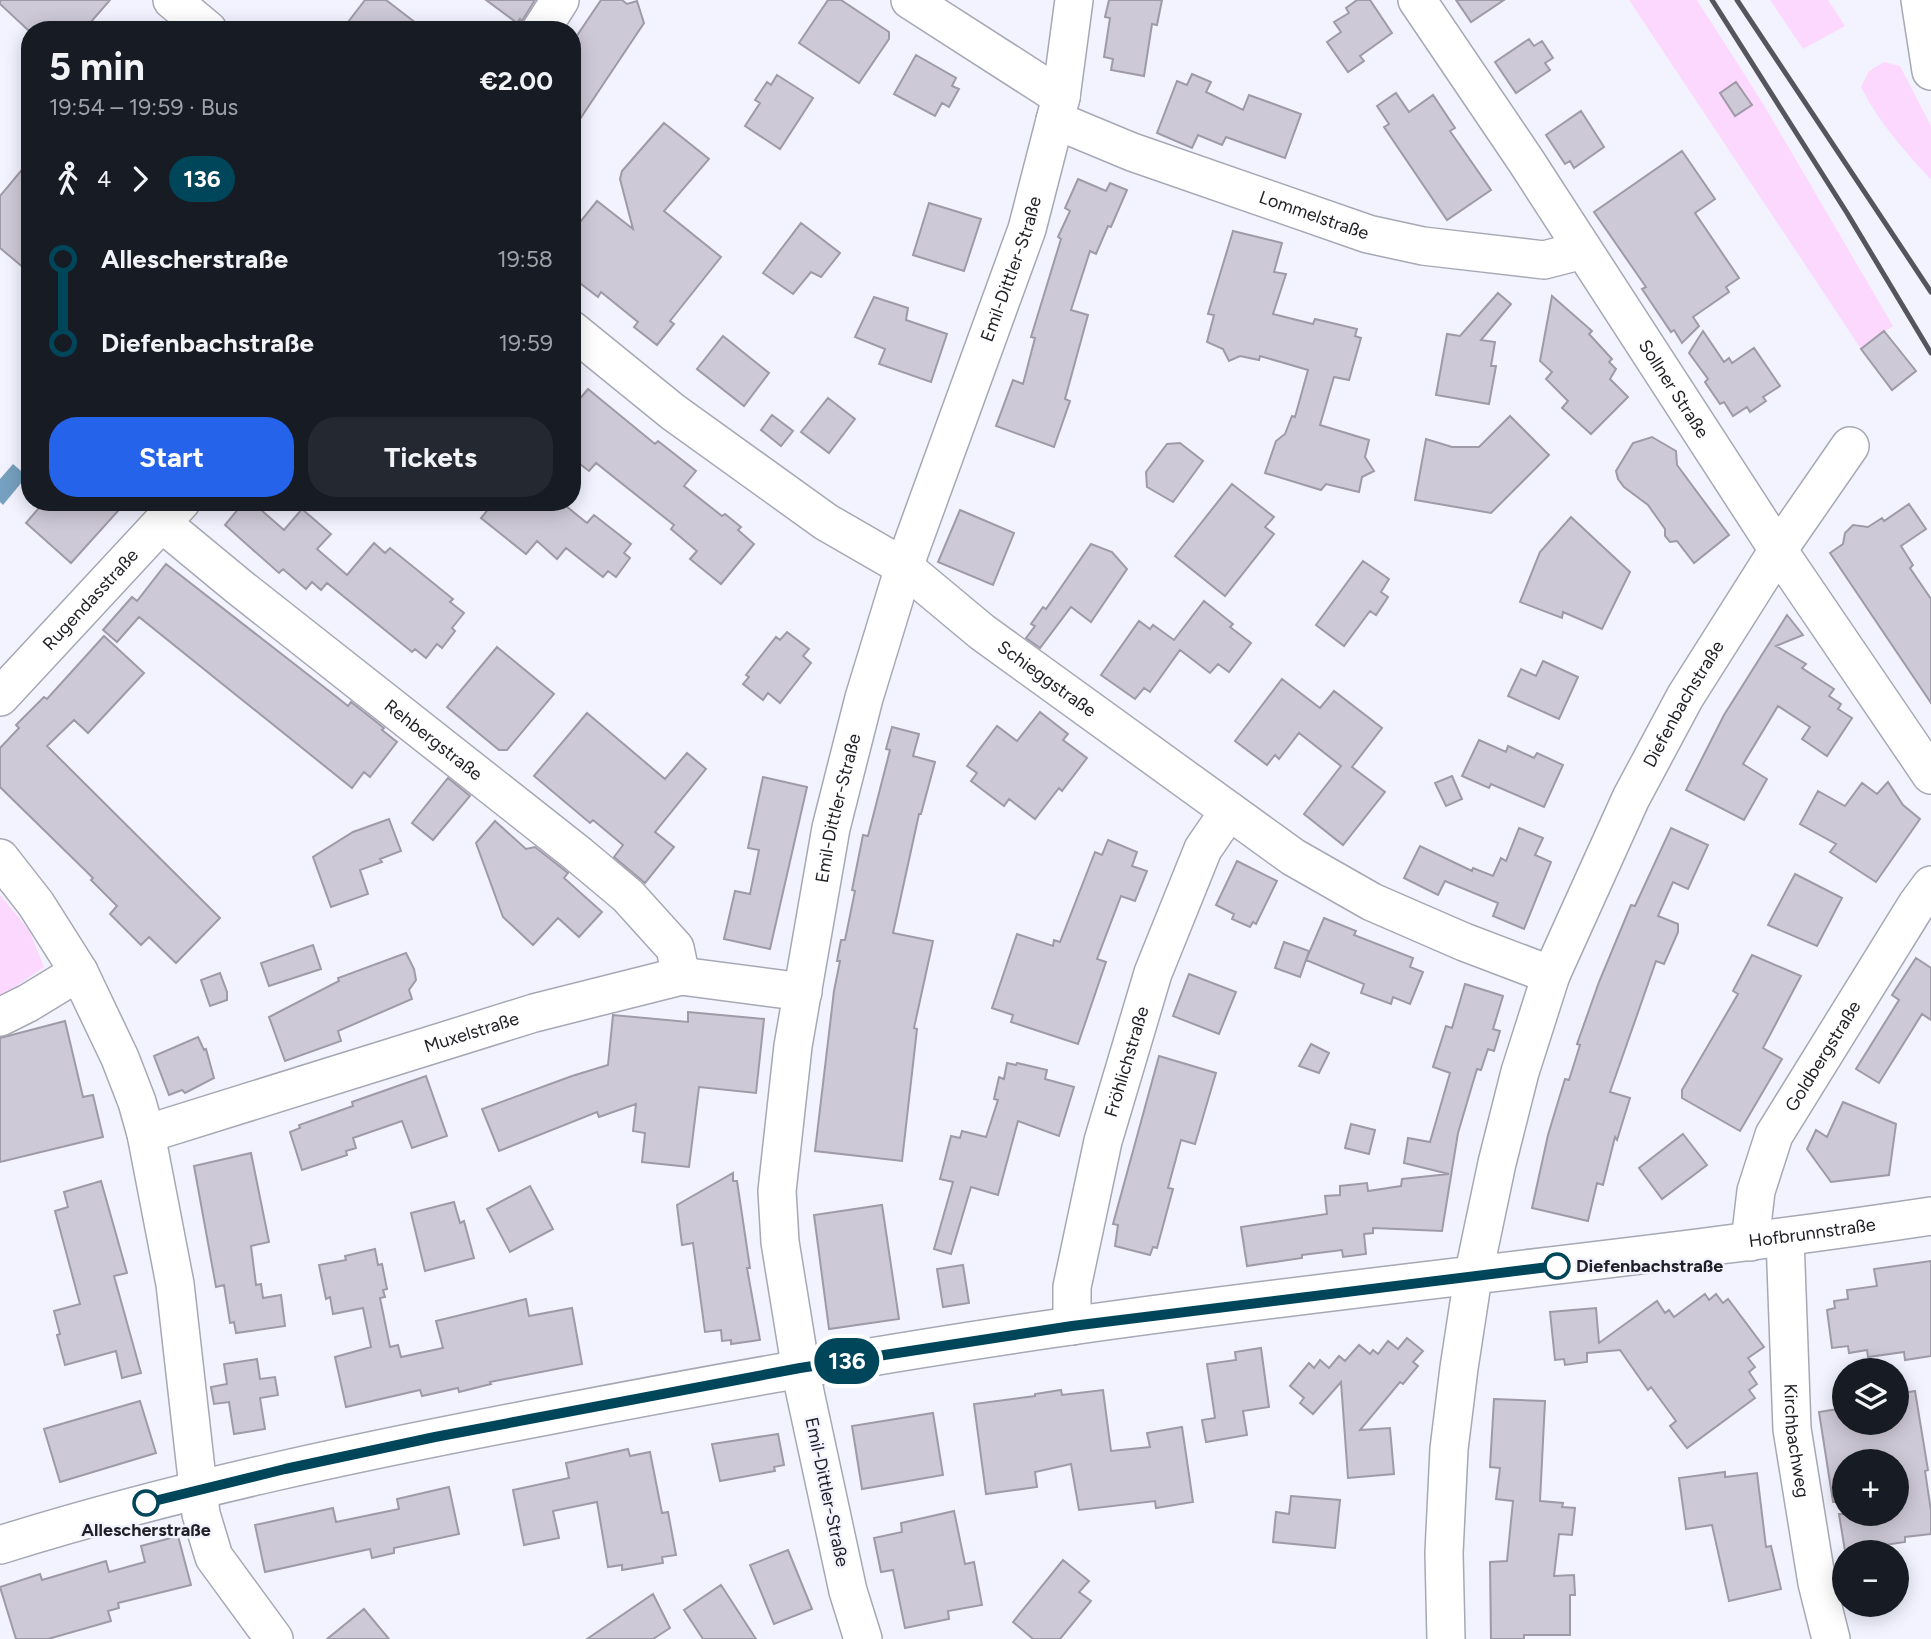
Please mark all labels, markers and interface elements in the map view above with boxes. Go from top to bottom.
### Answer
text: 5 min [49,44,145,90]
text: €2.00 [480,65,553,97]
text: 19:54 – 19:59 · Bus [49,93,238,121]
icon: walk [49,160,87,198]
icon: forward [121,160,159,198]
text: 136 [183,164,221,193]
text: 4 [97,165,111,193]
street label: Lommelstraße [1256,186,1372,244]
street label: Emil-Dittler-Straße [976,194,1046,345]
text: Allescherstraße [101,243,288,275]
text: 19:58 [497,245,553,273]
text: Diefenbachstraße [101,327,314,359]
text: 19:59 [498,329,553,357]
street label: Sollner Straße [1634,336,1714,442]
button: Start [49,417,294,497]
button: Tickets [308,417,553,497]
street label: Rugendasstraße [38,544,143,655]
street label: Schieggstraße [993,636,1101,722]
street label: Diefenbachstraße [1638,636,1729,771]
street label: Rehbergstraße [380,695,487,785]
street label: Emil-Dittler-Straße [811,731,866,884]
street label: Goldbergstraße [1780,996,1866,1116]
street label: Fröhlichstraße [1100,1003,1154,1120]
street label: Muxelstraße [421,1007,522,1058]
street label: Hofbrunnstraße [1747,1213,1877,1252]
marker: Diefenbachstraße [1544,1253,1570,1279]
place label: Diefenbachstraße [1576,1255,1723,1277]
line badge: 136 [807,1338,887,1384]
text: 136 [828,1346,866,1375]
map controls [1832,1358,1909,1617]
button: layers [1832,1358,1909,1435]
street label: Kirchbachweg [1779,1383,1814,1499]
street label: Emil-Dittler-Straße [800,1415,854,1569]
button: + [1832,1449,1909,1526]
marker: Allescherstraße [133,1490,159,1516]
place label: Allescherstraße [81,1519,211,1541]
button: − [1832,1540,1909,1617]

